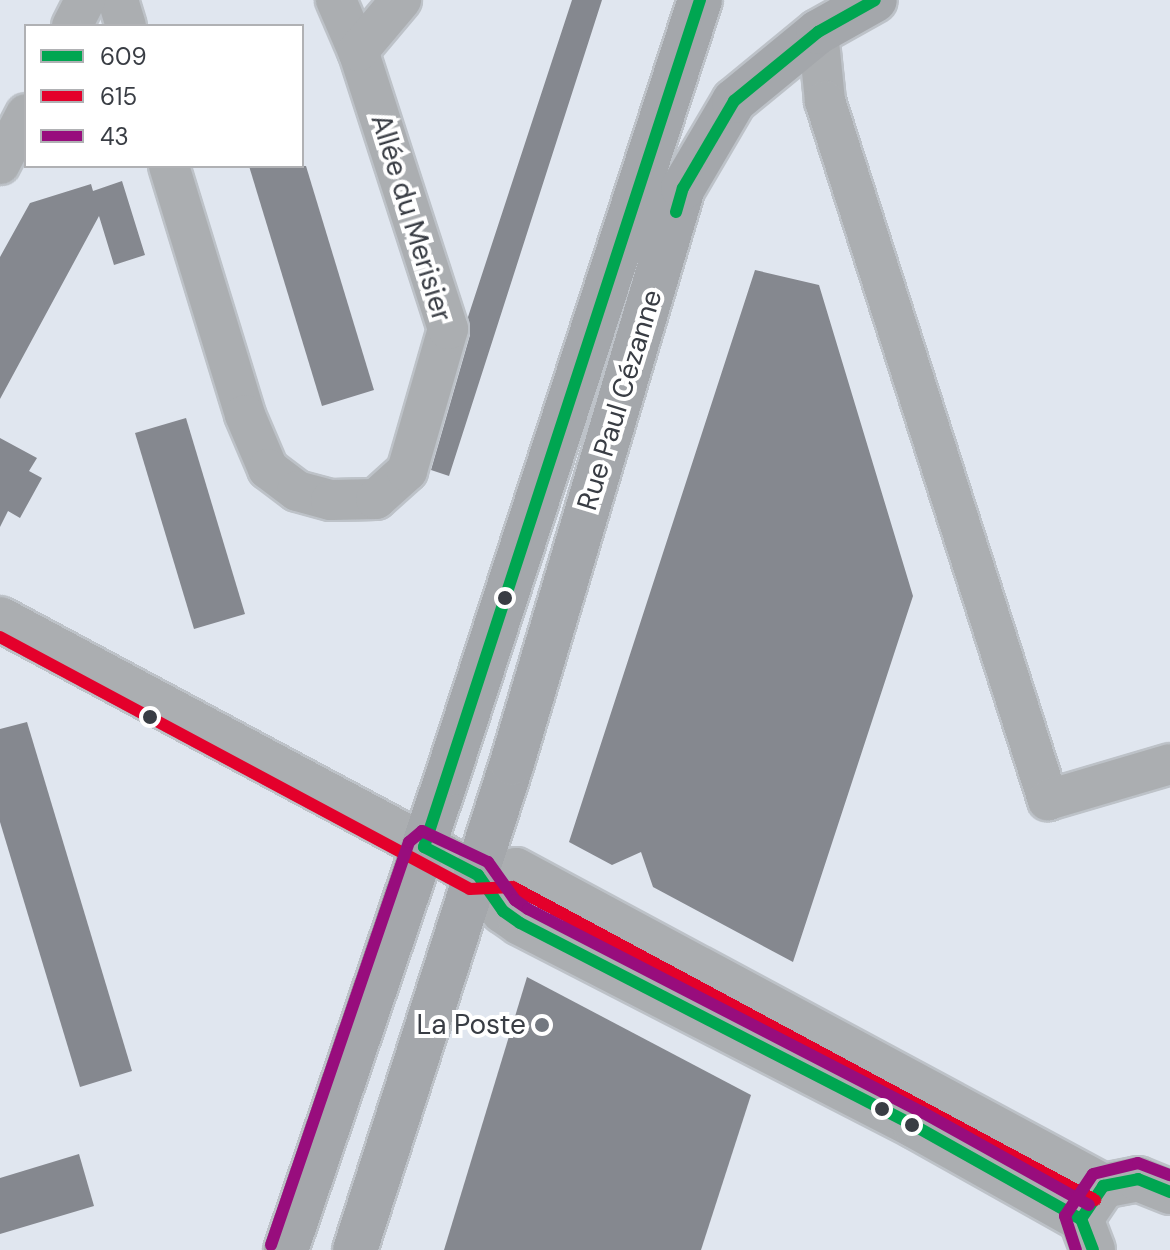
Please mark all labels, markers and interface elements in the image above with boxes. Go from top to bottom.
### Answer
legend [24,24,304,168]
text: 609 [100,41,147,72]
text: 615 [100,81,137,112]
street label: Allée du Merisier [364,110,458,326]
text: 43 [100,121,129,152]
street label: Rue Paul Cézanne [571,286,669,514]
unlabelled marker [497,590,513,606]
unlabelled marker [142,709,158,725]
place label: La Poste [417,1008,526,1042]
marker: La Poste [533,1016,551,1034]
unlabelled marker [874,1101,890,1117]
unlabelled marker [904,1117,920,1133]

